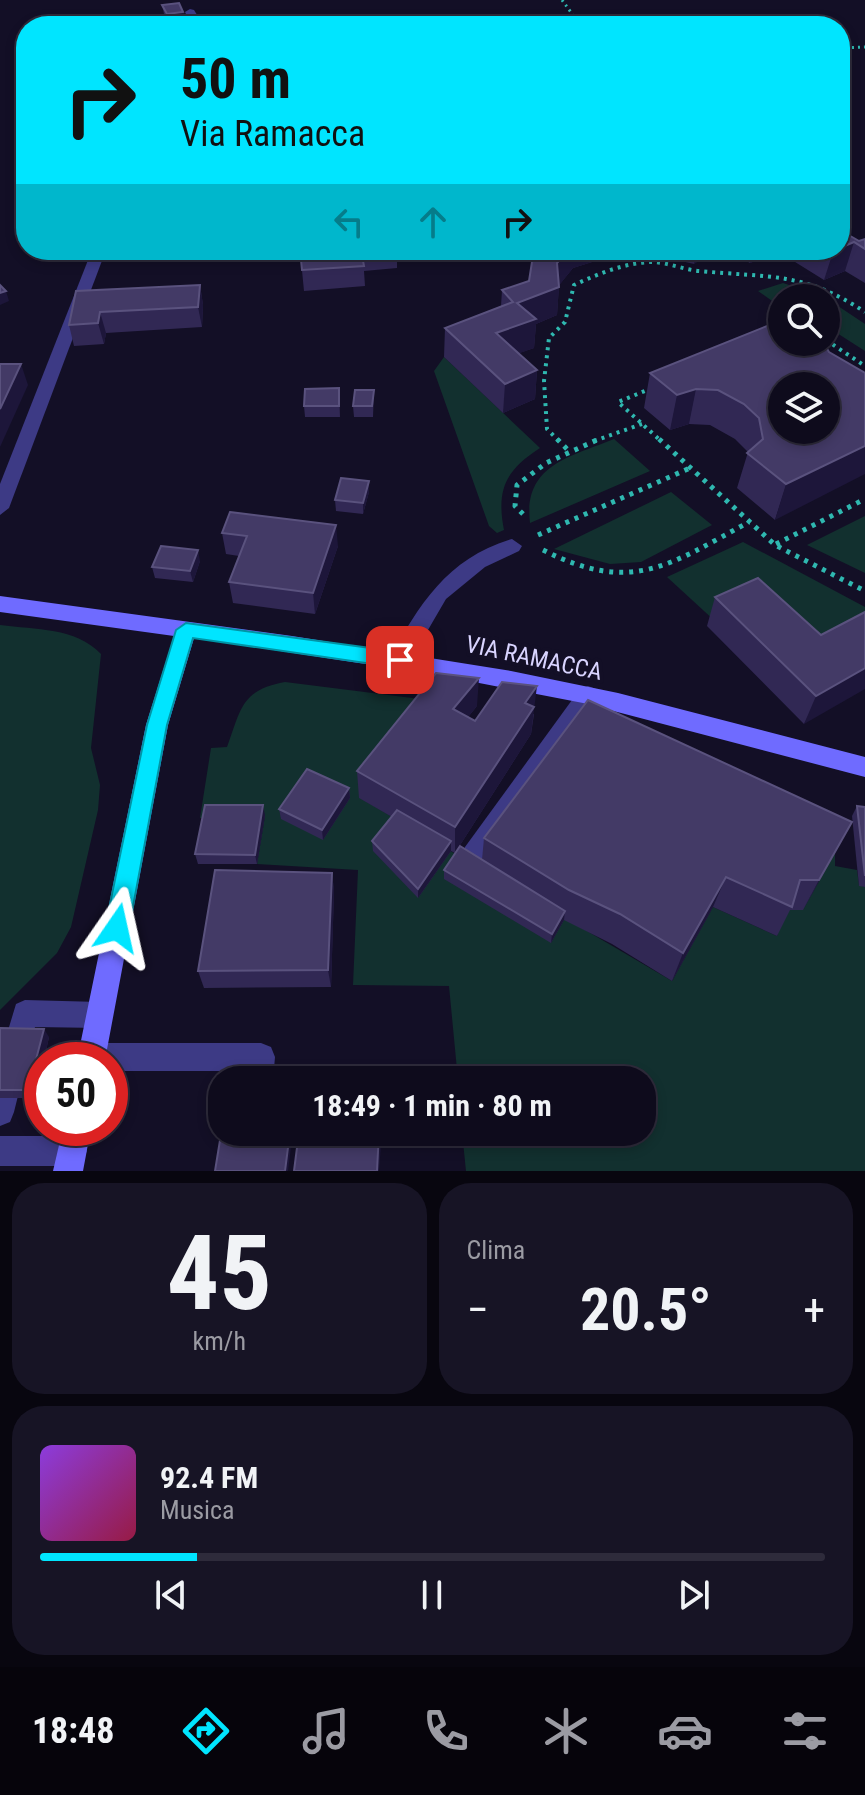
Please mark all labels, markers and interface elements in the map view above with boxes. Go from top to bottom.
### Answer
text: 50 m [180,46,291,112]
icon: right [48,48,152,152]
text: Via Ramacca [180,113,365,155]
icon: left [327,200,371,244]
icon: ahead [411,200,455,244]
icon: right [495,200,539,244]
map controls [768,284,840,444]
button: search [768,284,840,356]
button: layers [768,372,840,444]
pin [366,626,434,694]
street label: VIA RAMACCA [463,630,605,686]
icon: arrive [378,638,422,682]
position arrow [75,886,159,970]
speed limit sign: 50 [24,1042,128,1146]
text: 18:49 · 1 min · 80 m [312,1088,552,1123]
text: 45 [167,1213,272,1334]
text: Clima [467,1235,525,1265]
text: 20.5° [580,1274,712,1345]
text: − [467,1284,489,1336]
text: + [803,1284,825,1336]
text: km/h [193,1326,246,1356]
text: 92.4 FM [160,1460,258,1495]
text: Musica [160,1495,235,1525]
icon: previous [149,1573,193,1617]
icon: pause [410,1573,454,1617]
icon: next [672,1573,716,1617]
icon: directions [178,1703,234,1759]
icon: music [298,1703,354,1759]
icon: phone [418,1703,474,1759]
icon: climate [538,1703,594,1759]
icon: car [657,1703,713,1759]
icon: filters [777,1703,833,1759]
text: 18:48 [32,1710,115,1752]

